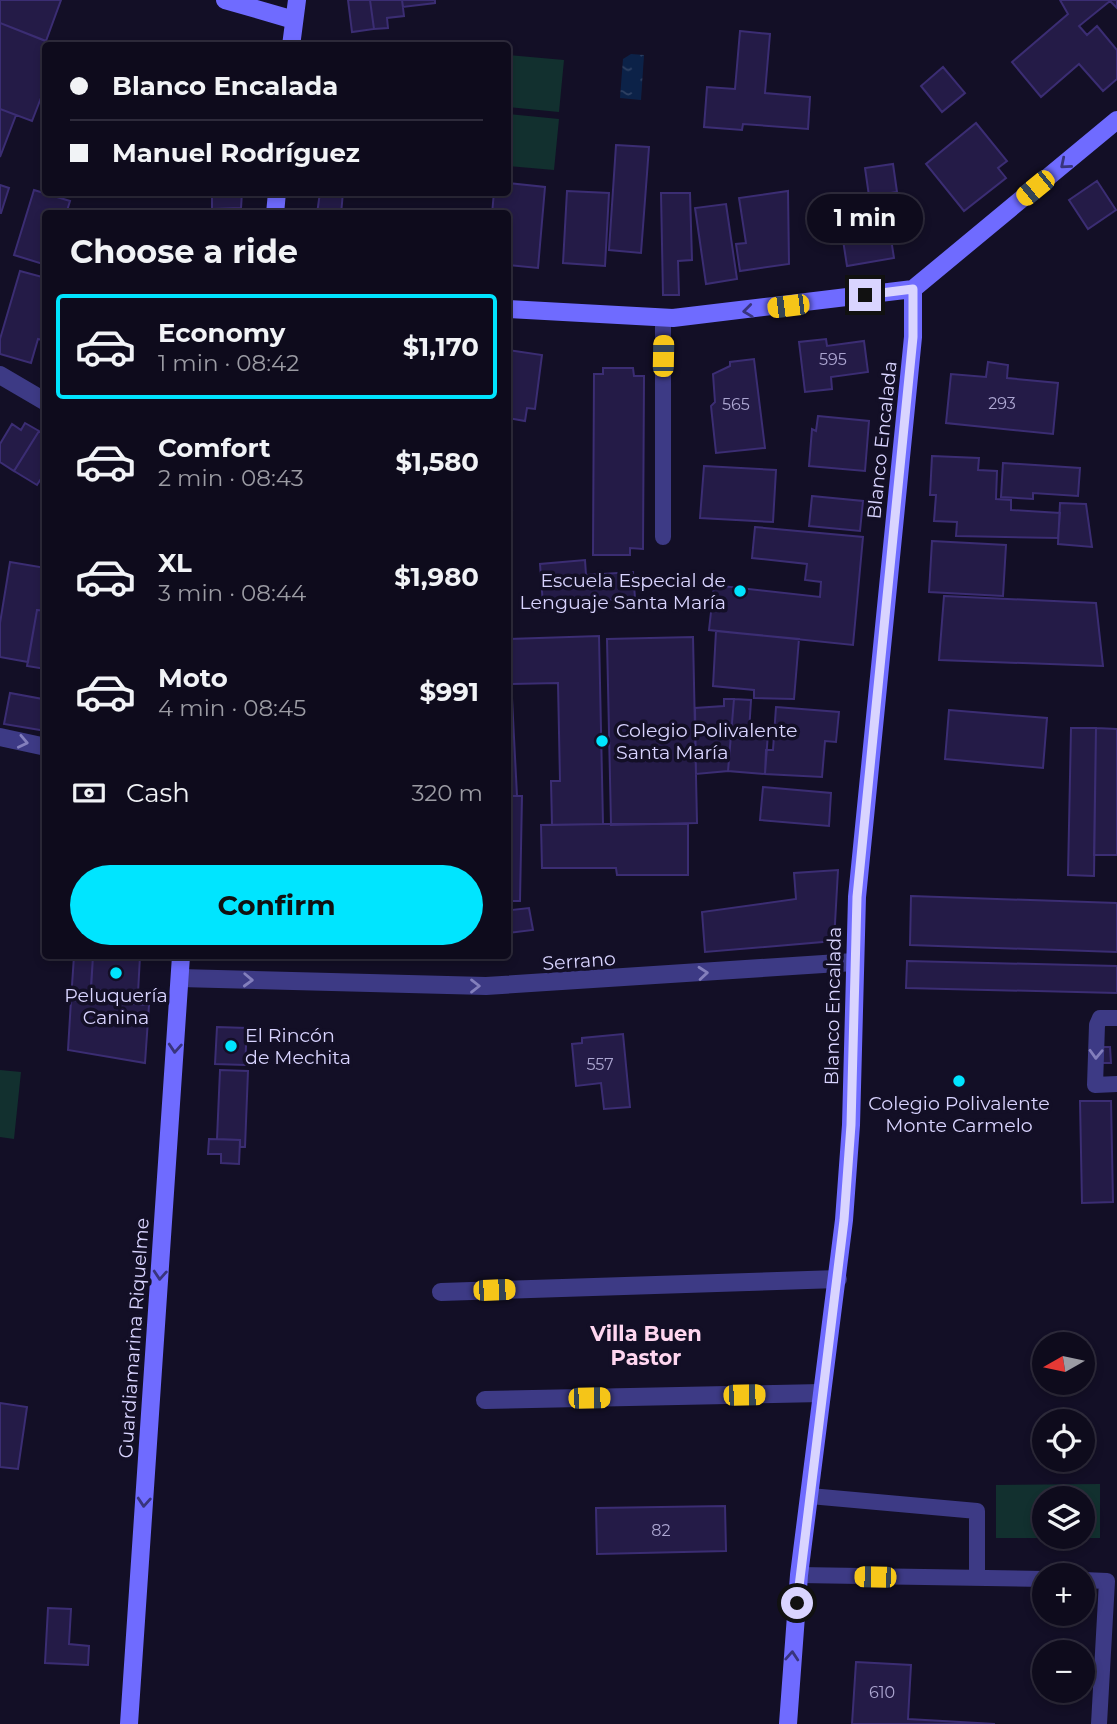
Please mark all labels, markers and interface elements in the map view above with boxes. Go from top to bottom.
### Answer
text: Blanco Encalada [112,70,338,102]
text: Manuel Rodríguez [112,137,360,169]
one-way arrow [1060,156,1073,168]
car [1013,167,1058,209]
callout: 1 min [807,194,923,243]
text: 1 min [834,204,896,232]
text: Choose a ride [70,232,298,271]
route end [849,279,881,311]
car [766,293,811,319]
one-way arrow [742,303,754,318]
icon: car [74,315,137,378]
text: Economy [158,317,285,349]
text: $1,170 [403,331,479,363]
car [653,335,674,377]
text: 1 min · 08:42 [158,349,299,377]
house number: 595 [819,350,847,369]
street label: Blanco Encalada [862,360,902,520]
house number: 293 [988,394,1016,413]
house number: 565 [722,395,750,414]
icon: car [74,430,137,493]
text: Comfort [158,432,270,464]
text: $1,580 [395,446,479,478]
text: 2 min · 08:43 [158,464,304,492]
icon: car [74,545,137,608]
text: XL [158,547,192,579]
text: $1,980 [394,561,479,593]
place label: Escuela Especial de Lenguaje Santa María [520,569,726,614]
text: 3 min · 08:44 [158,579,306,607]
marker: Escuela Especial de Lenguaje Santa María [732,583,748,599]
icon: car [74,660,137,723]
text: Moto [158,662,228,694]
text: $991 [419,676,479,708]
text: 4 min · 08:45 [158,694,306,722]
place label: Colegio Polivalente Santa María [616,719,798,764]
marker: Colegio Polivalente Santa María [594,733,610,749]
one-way arrow [17,734,29,748]
icon: cash [70,774,108,812]
text: Cash [126,777,190,809]
text: 320 m [411,779,483,807]
button: Confirm [70,865,483,945]
street label: Blanco Encalada [820,926,846,1086]
street label: Serrano [542,947,617,975]
marker: Peluquería Canina [108,965,124,981]
one-way arrow [697,966,708,981]
one-way arrow [243,973,254,988]
one-way arrow [471,978,481,994]
place label: Peluquería Canina [64,984,168,1029]
place label: El Rincón de Mechita [245,1024,351,1069]
marker: El Rincón de Mechita [223,1038,239,1054]
one-way arrow [168,1043,183,1054]
one-way arrow [1088,1049,1104,1059]
house number: 557 [586,1055,614,1074]
marker: Colegio Polivalente Monte Carmelo [951,1073,967,1089]
place label: Colegio Polivalente Monte Carmelo [868,1092,1050,1137]
street label: Guardiamarina Riquelme [114,1217,154,1459]
one-way arrow [152,1270,167,1281]
car [473,1279,516,1301]
district label: Villa Buen Pastor [589,1321,702,1370]
north arrow [1032,1332,1096,1395]
map controls [1032,1332,1095,1703]
car [723,1384,766,1406]
car [568,1387,611,1409]
button: locate [1032,1409,1095,1472]
button: layers [1032,1486,1095,1549]
one-way arrow [137,1497,152,1508]
house number: 82 [651,1521,671,1540]
button: + [1032,1563,1095,1626]
car [854,1566,897,1588]
route start [781,1587,813,1619]
button: − [1032,1640,1095,1703]
one-way arrow [784,1650,799,1661]
house number: 610 [869,1683,895,1702]

